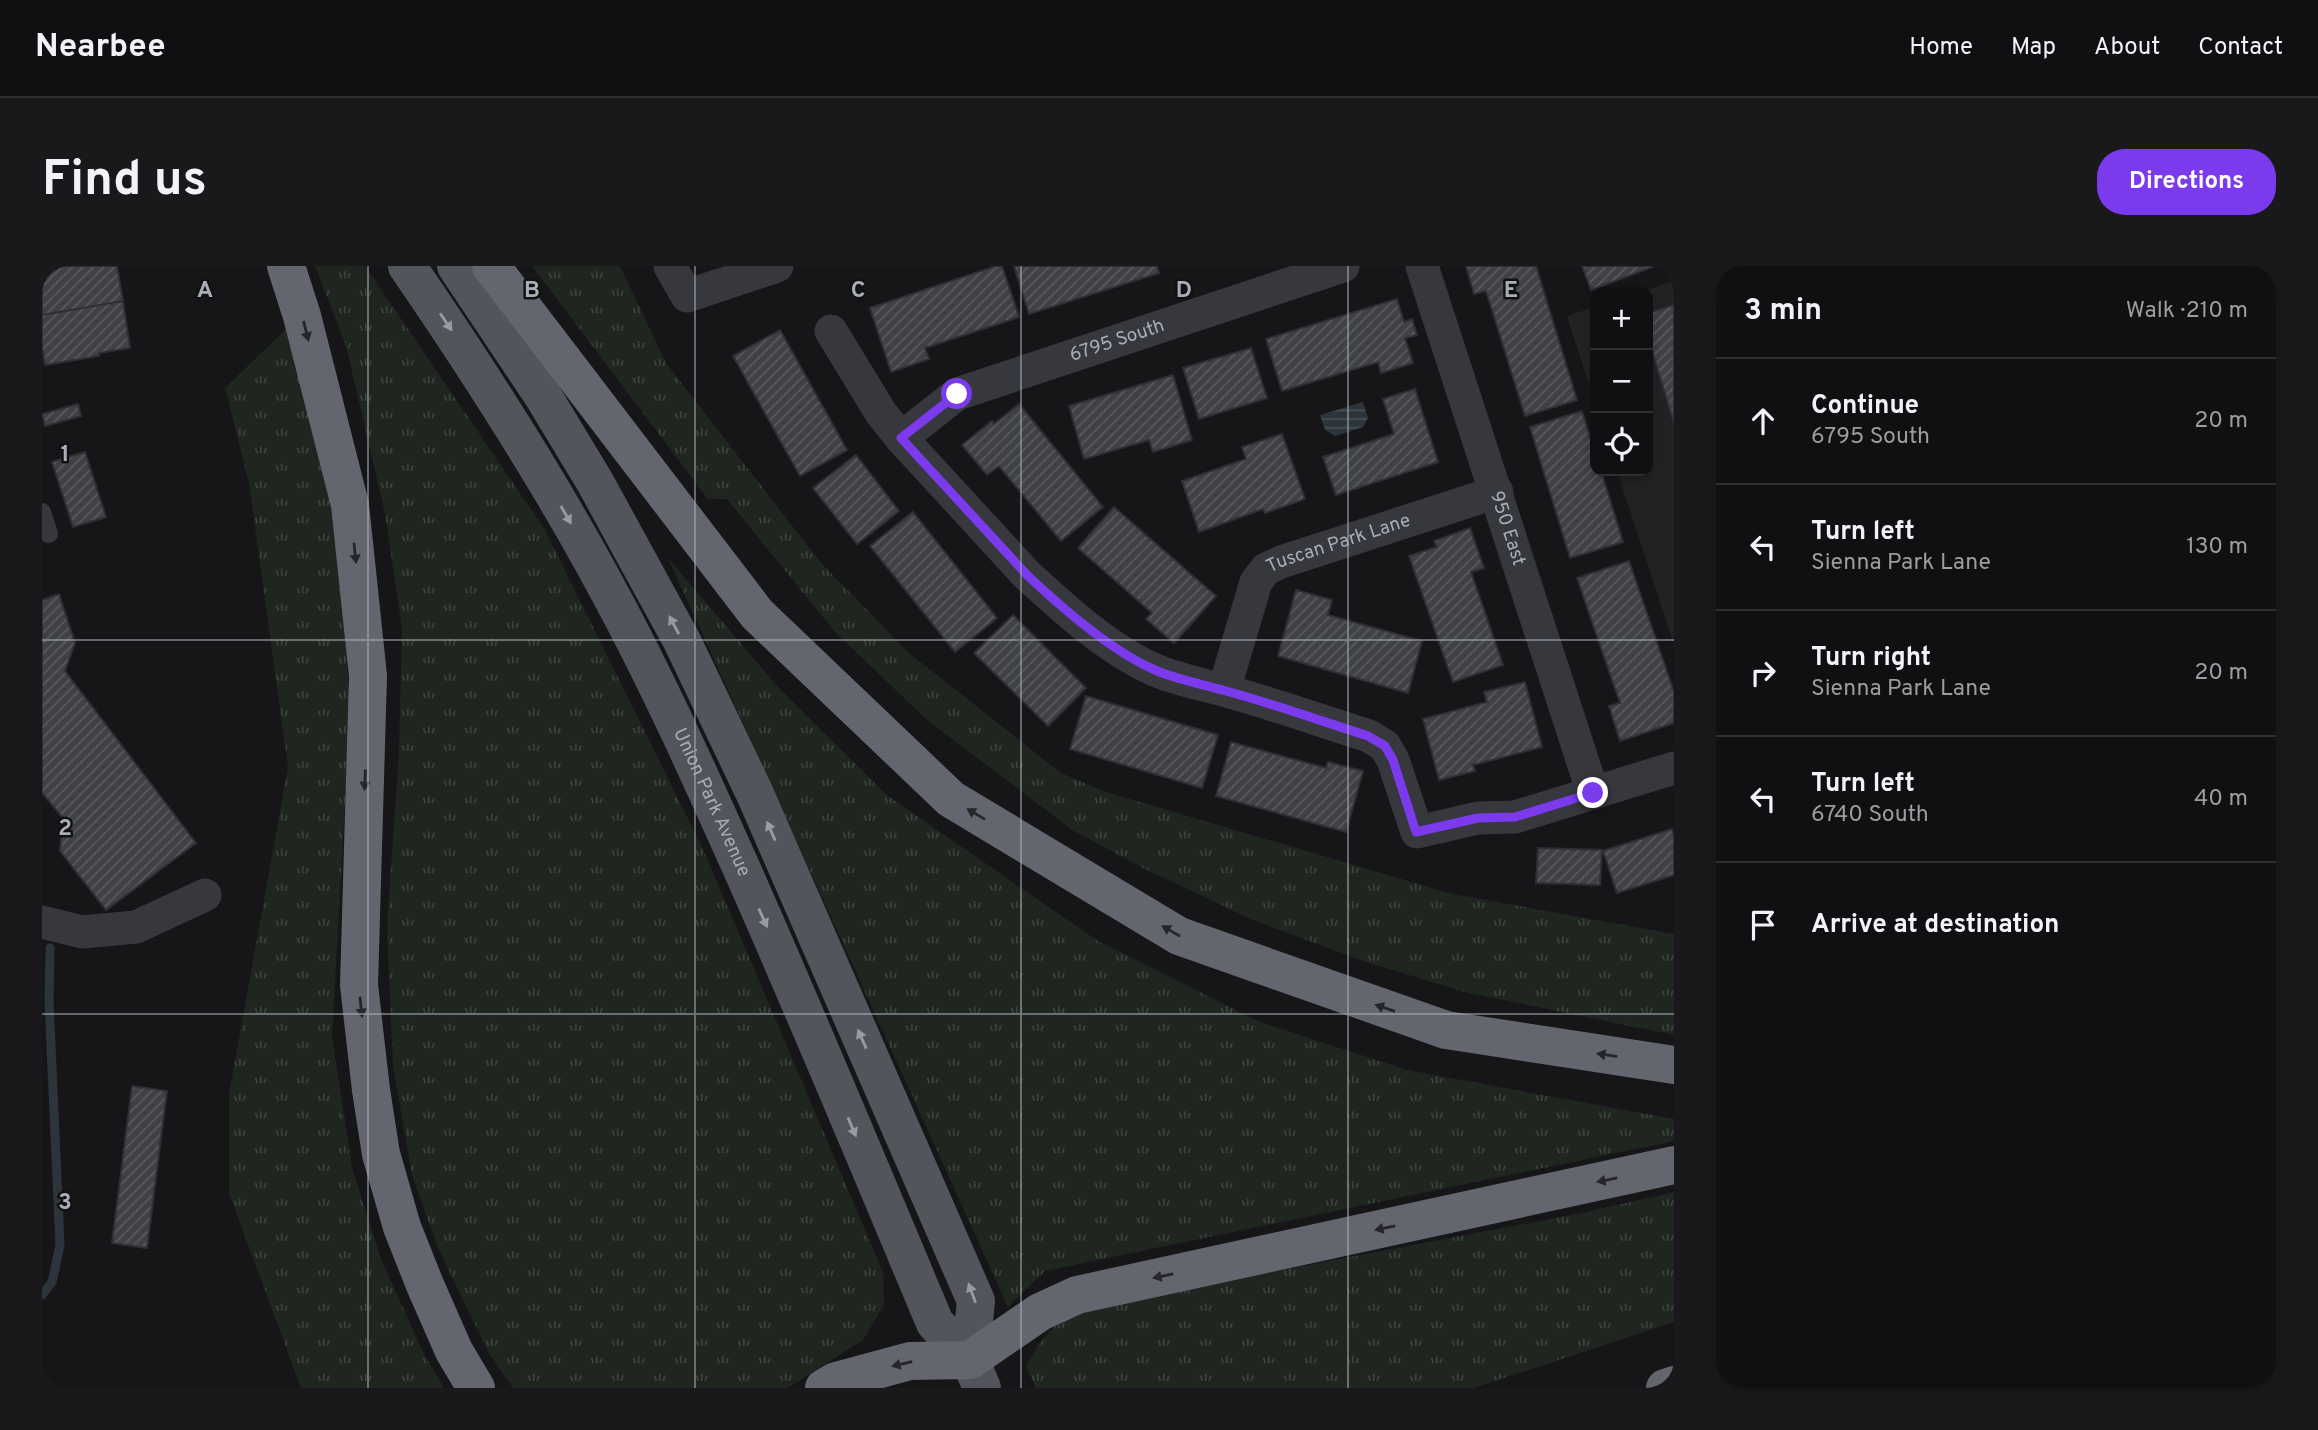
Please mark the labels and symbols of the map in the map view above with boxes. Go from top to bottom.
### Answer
text: A [197,277,213,306]
text: B [524,277,540,306]
text: C [851,277,865,306]
text: D [1176,277,1192,306]
text: E [1504,277,1518,306]
one-way arrow [439,313,453,331]
street label: 6795 South [1067,314,1168,368]
one-way arrow [301,320,312,342]
route start [941,378,972,409]
text: 1 [60,441,70,470]
street label: 950 East [1484,488,1530,569]
one-way arrow [560,506,572,525]
street label: Tuscan Park Lane [1263,509,1414,579]
one-way arrow [349,542,360,564]
one-way arrow [668,615,680,635]
street label: Union Park Avenue [667,724,756,881]
one-way arrow [359,769,370,791]
route end [1577,777,1608,808]
one-way arrow [966,808,985,821]
text: 2 [58,815,72,844]
one-way arrow [765,820,776,841]
one-way arrow [758,907,769,928]
one-way arrow [1161,925,1181,937]
one-way arrow [356,996,367,1018]
one-way arrow [1374,1002,1395,1013]
one-way arrow [856,1029,868,1049]
one-way arrow [1595,1049,1617,1060]
one-way arrow [846,1117,858,1137]
one-way arrow [1596,1174,1618,1185]
text: 3 [58,1189,72,1218]
one-way arrow [1374,1223,1396,1234]
one-way arrow [1152,1271,1174,1282]
one-way arrow [966,1282,977,1303]
one-way arrow [891,1358,913,1369]

